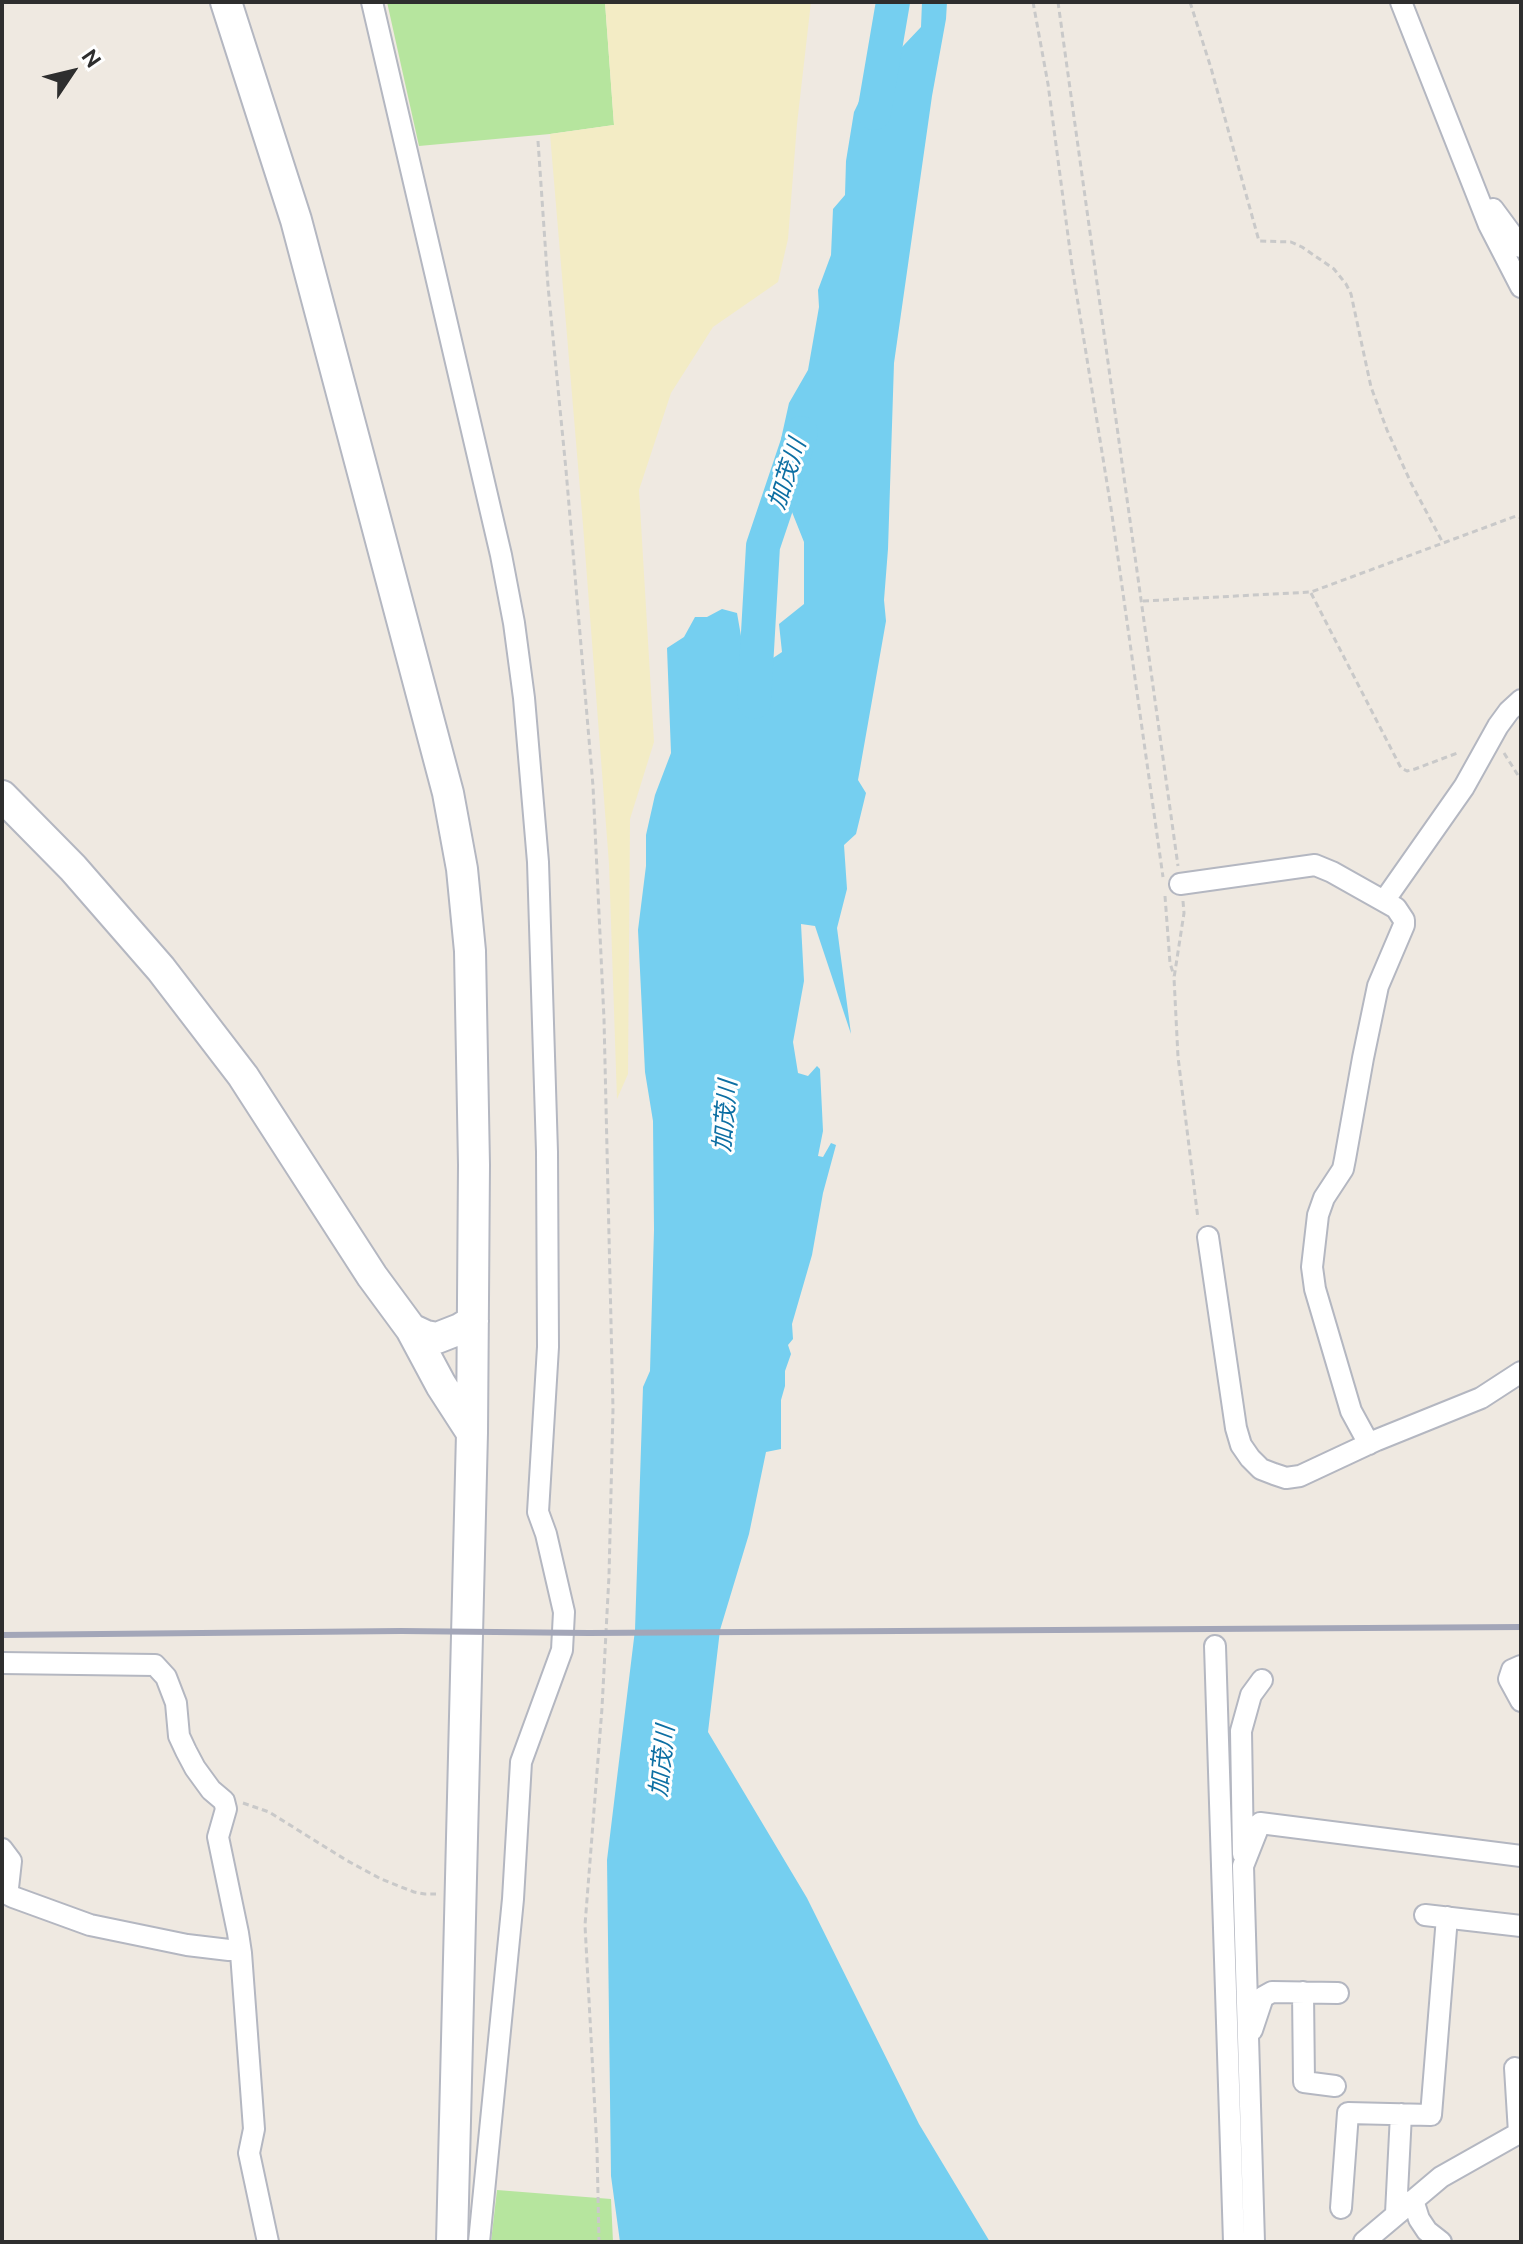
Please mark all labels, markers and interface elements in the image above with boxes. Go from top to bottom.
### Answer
north arrow [32,32,112,112]
text: N [77,44,107,72]
water label: 加茂川 [762,435,812,513]
water label: 加茂川 [708,1079,742,1153]
water label: 加茂川 [644,1724,680,1798]

